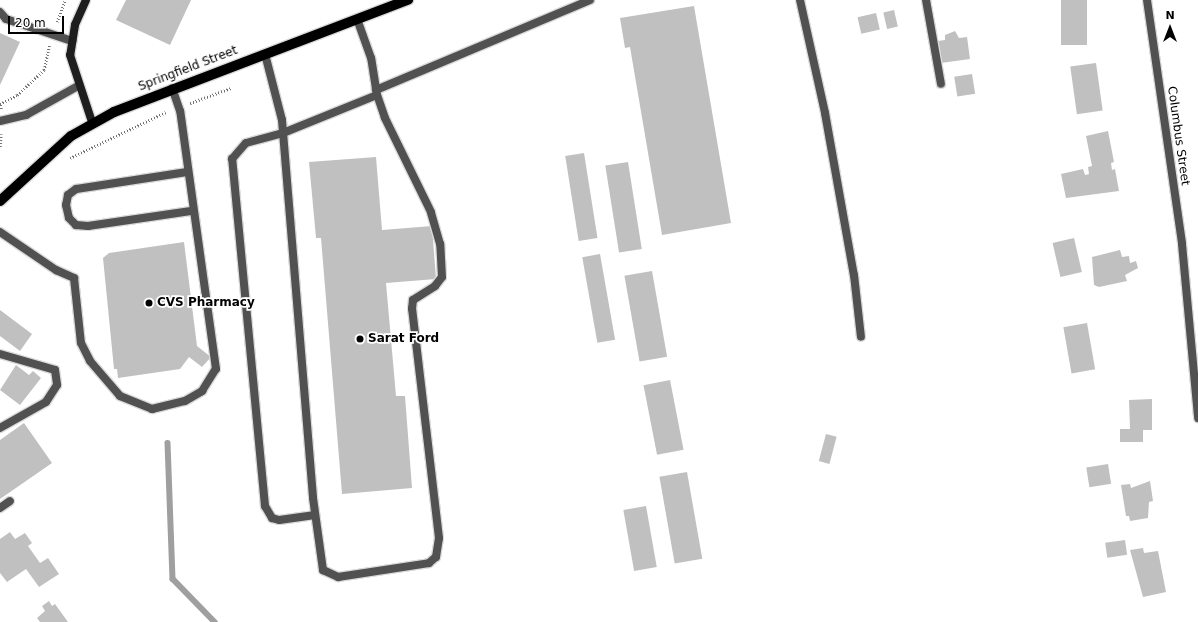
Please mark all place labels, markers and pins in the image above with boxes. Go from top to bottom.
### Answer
place label: CVS Pharmacy [157,296,255,310]
marker: CVS Pharmacy [144,298,154,308]
place label: Sarat Ford [368,332,439,346]
marker: Sarat Ford [355,334,365,344]

